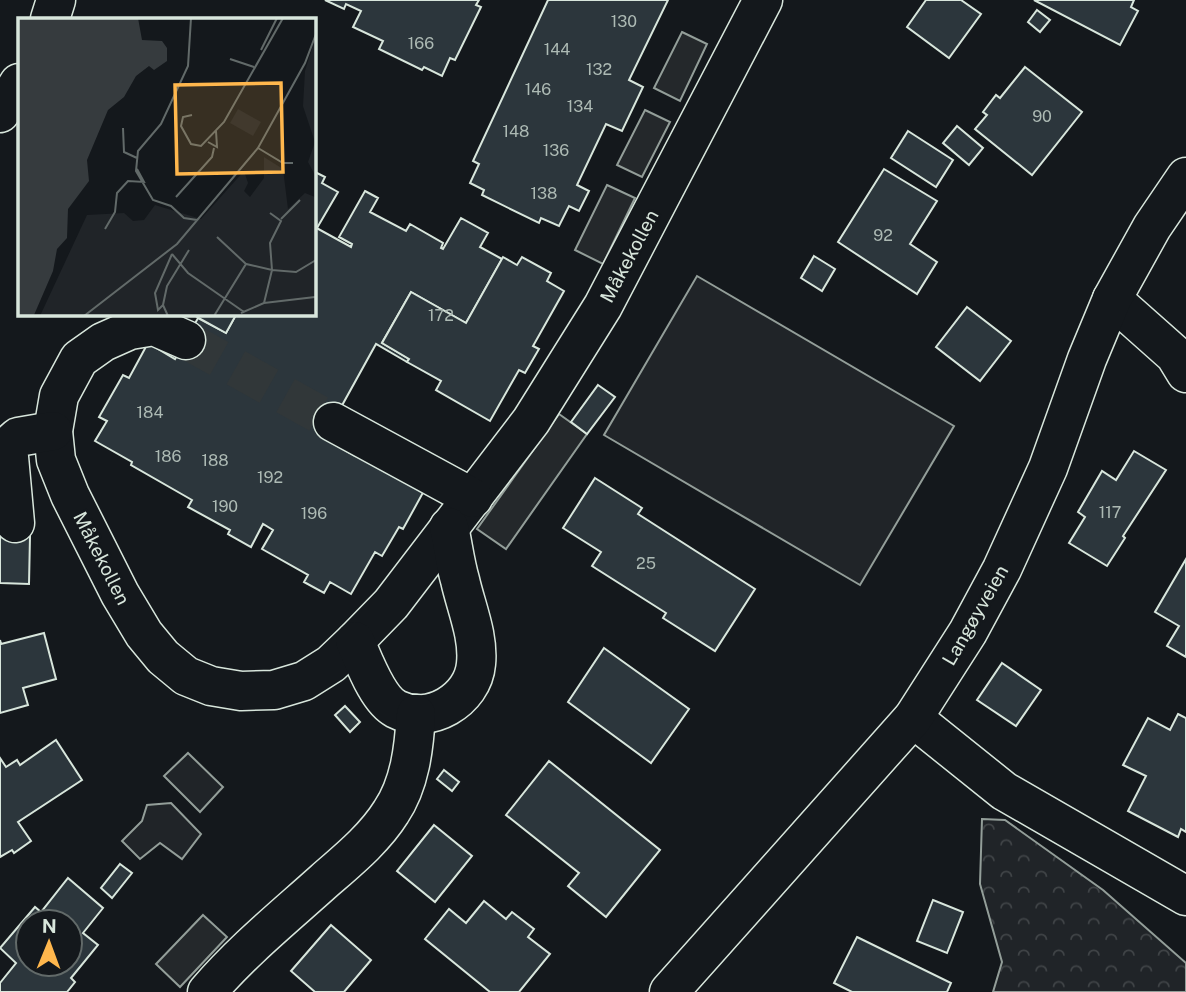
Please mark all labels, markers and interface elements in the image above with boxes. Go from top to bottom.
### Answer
house number: 130 [611,12,637,31]
inset map [18,18,315,315]
house number: 166 [408,34,434,53]
house number: 144 [544,40,570,59]
house number: 132 [586,60,612,79]
house number: 146 [525,80,551,99]
house number: 134 [567,97,593,116]
house number: 90 [1032,107,1052,126]
house number: 148 [503,122,529,141]
house number: 136 [543,141,569,160]
house number: 138 [531,184,557,203]
street label: Måkekollen [595,206,663,306]
house number: 92 [873,226,893,245]
house number: 172 [428,306,454,325]
house number: 184 [137,403,163,422]
house number: 186 [155,447,181,466]
house number: 188 [201,451,229,470]
house number: 192 [257,468,283,487]
house number: 190 [212,497,238,516]
house number: 117 [1099,503,1121,522]
house number: 196 [301,504,327,523]
street label: Måkekollen [69,508,135,608]
house number: 25 [636,554,656,573]
street label: Langøyveien [937,561,1013,669]
north arrow [14,908,84,978]
text: N [42,915,57,937]

